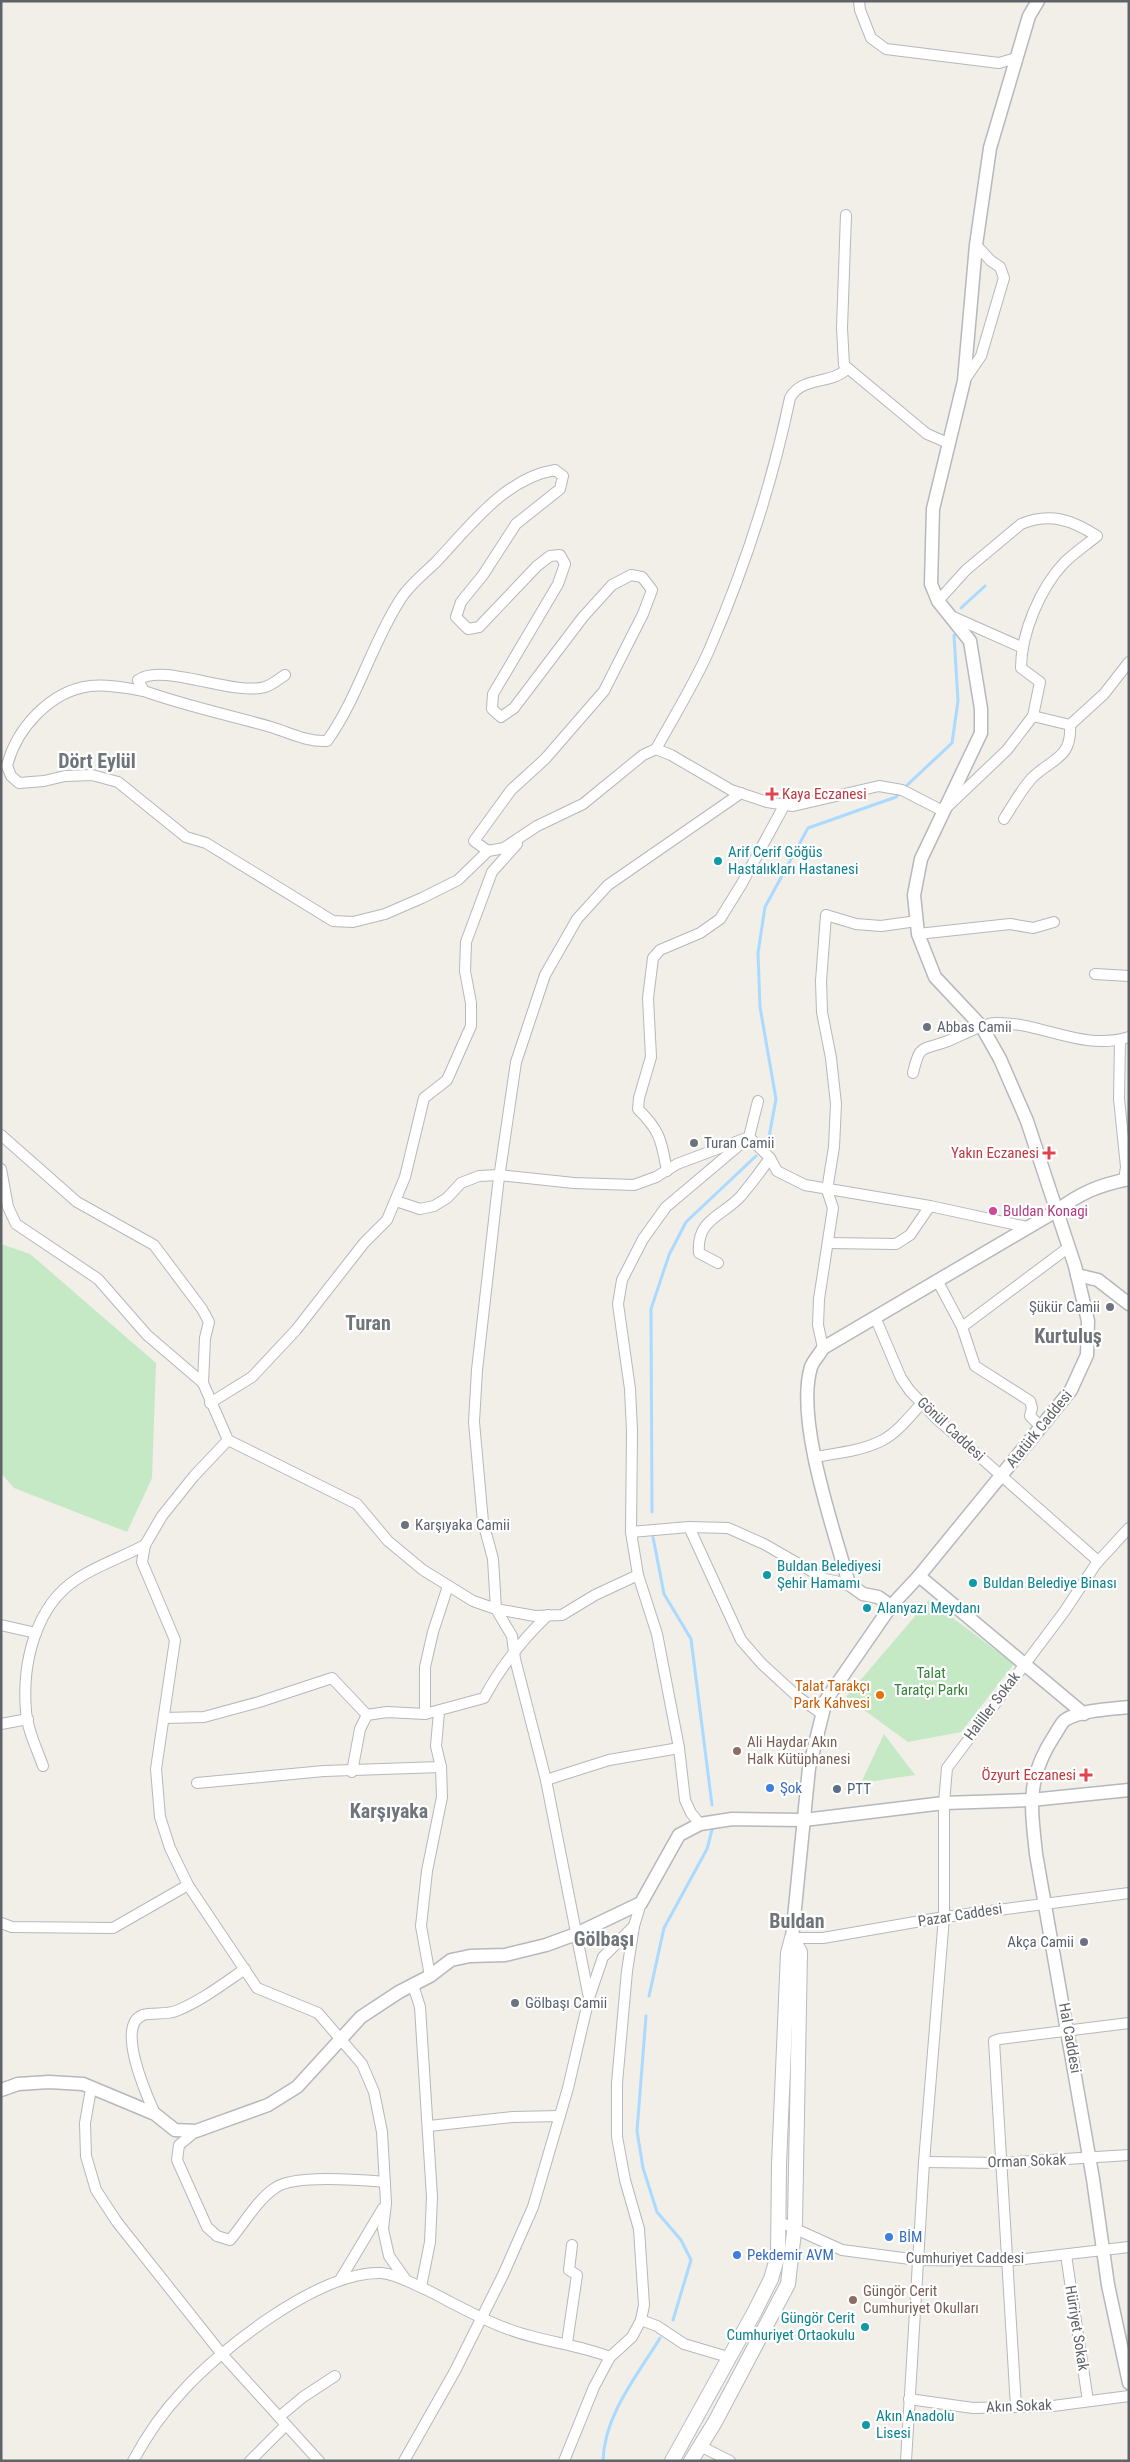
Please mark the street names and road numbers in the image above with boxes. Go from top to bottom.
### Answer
street label: Atatürk Caddesi [1002,1387,1076,1471]
street label: Gönül Caddesi [914,1393,988,1465]
street label: Haliller Sokak [960,1668,1024,1744]
street label: Pazar Caddesi [917,1899,1003,1931]
street label: Hal Caddesi [1055,2001,1085,2075]
street label: Orman Sokak [987,2151,1067,2171]
street label: Cumhuriyet Caddesi [906,2249,1024,2267]
street label: Hürriyet Sokak [1061,2284,1093,2372]
street label: Akın Sokak [986,2396,1052,2416]

